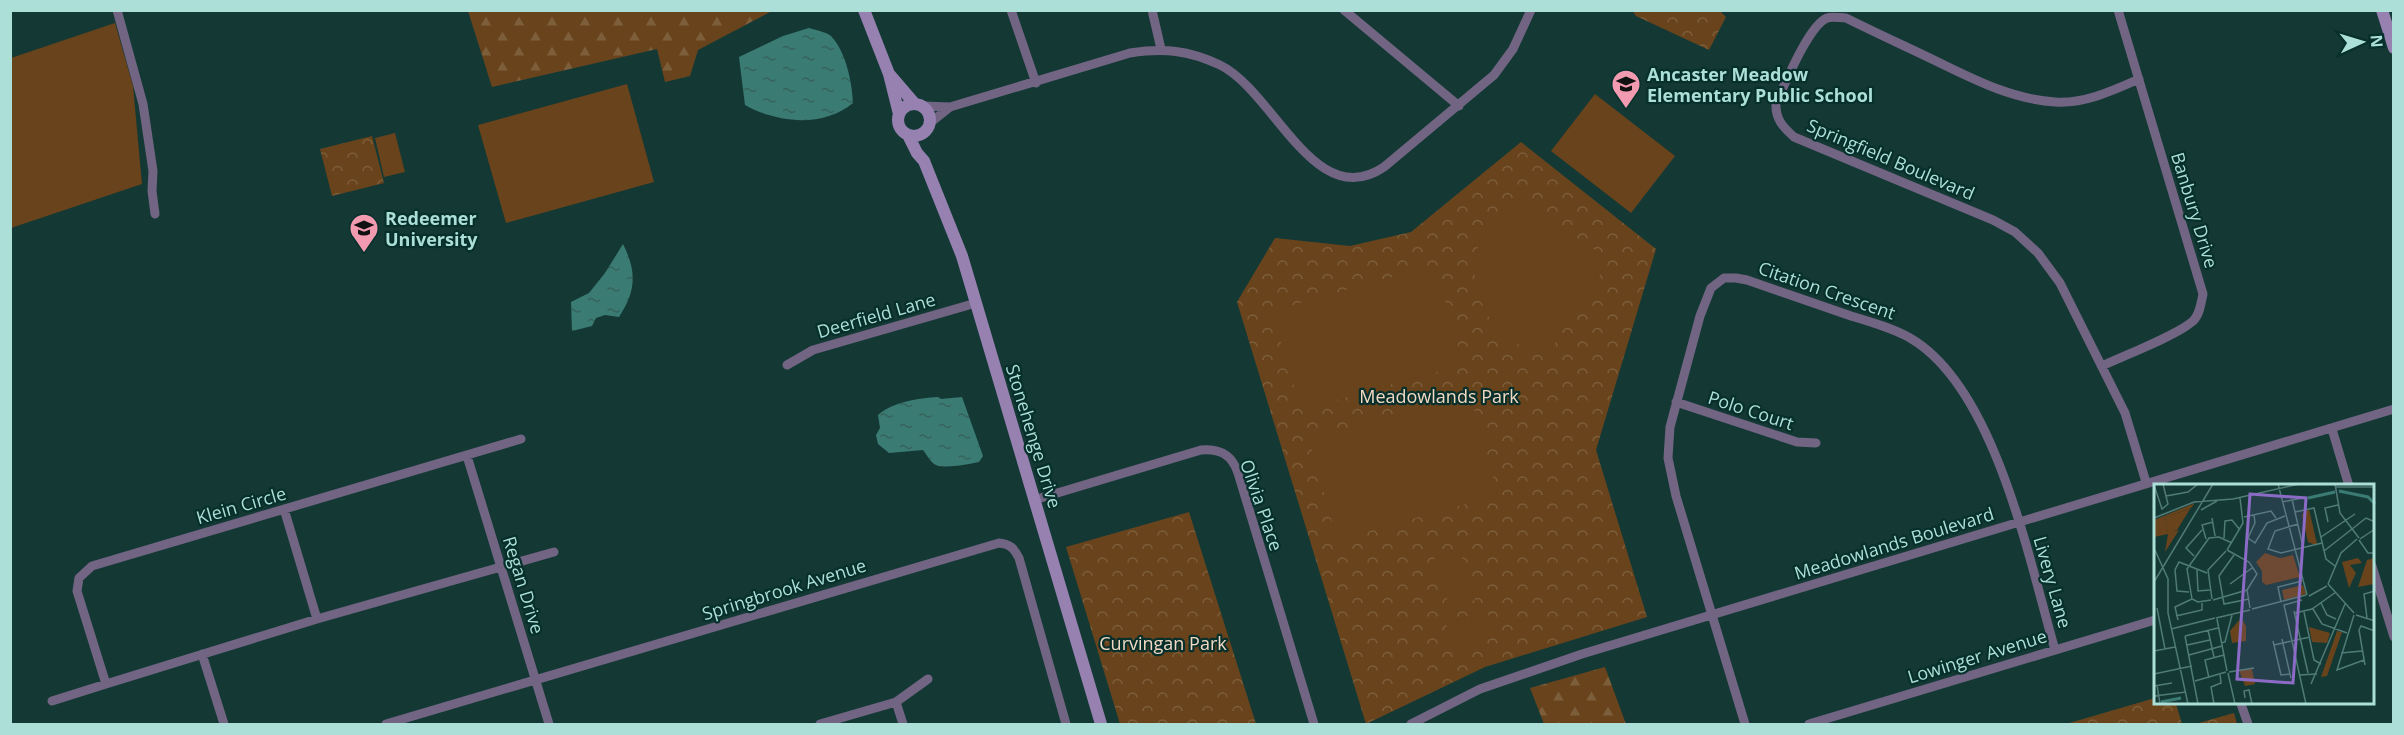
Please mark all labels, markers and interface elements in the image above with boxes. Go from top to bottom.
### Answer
north arrow [2332,12,2392,72]
text: N [2366,34,2388,48]
place label: Ancaster Meadow Elementary Public School [1647,62,1873,107]
school or university icon: Ancaster Meadow Elementary Public School [1610,68,1642,110]
street label: Springfield Boulevard [1803,113,1979,205]
street label: Banbury Drive [2166,149,2224,271]
place label: Redeemer University [385,206,478,251]
school or university icon: Redeemer University [348,212,380,254]
street label: Citation Crescent [1755,255,1899,325]
street label: Deerfield Lane [814,287,938,343]
street label: Stonehenge Drive [1001,361,1067,511]
park label: Meadowlands Park [1359,384,1519,408]
street label: Polo Court [1705,385,1797,435]
street label: Olivia Place [1235,456,1289,554]
street label: Klein Circle [193,481,289,529]
inset map [2154,484,2374,705]
street label: Meadowlands Boulevard [1791,501,1997,585]
street label: Regan Drive [498,533,550,637]
street label: Livery Lane [2028,533,2078,631]
street label: Springbrook Avenue [699,553,869,625]
street label: Lowinger Avenue [1904,623,2050,689]
park label: Curvingan Park [1099,631,1227,655]

